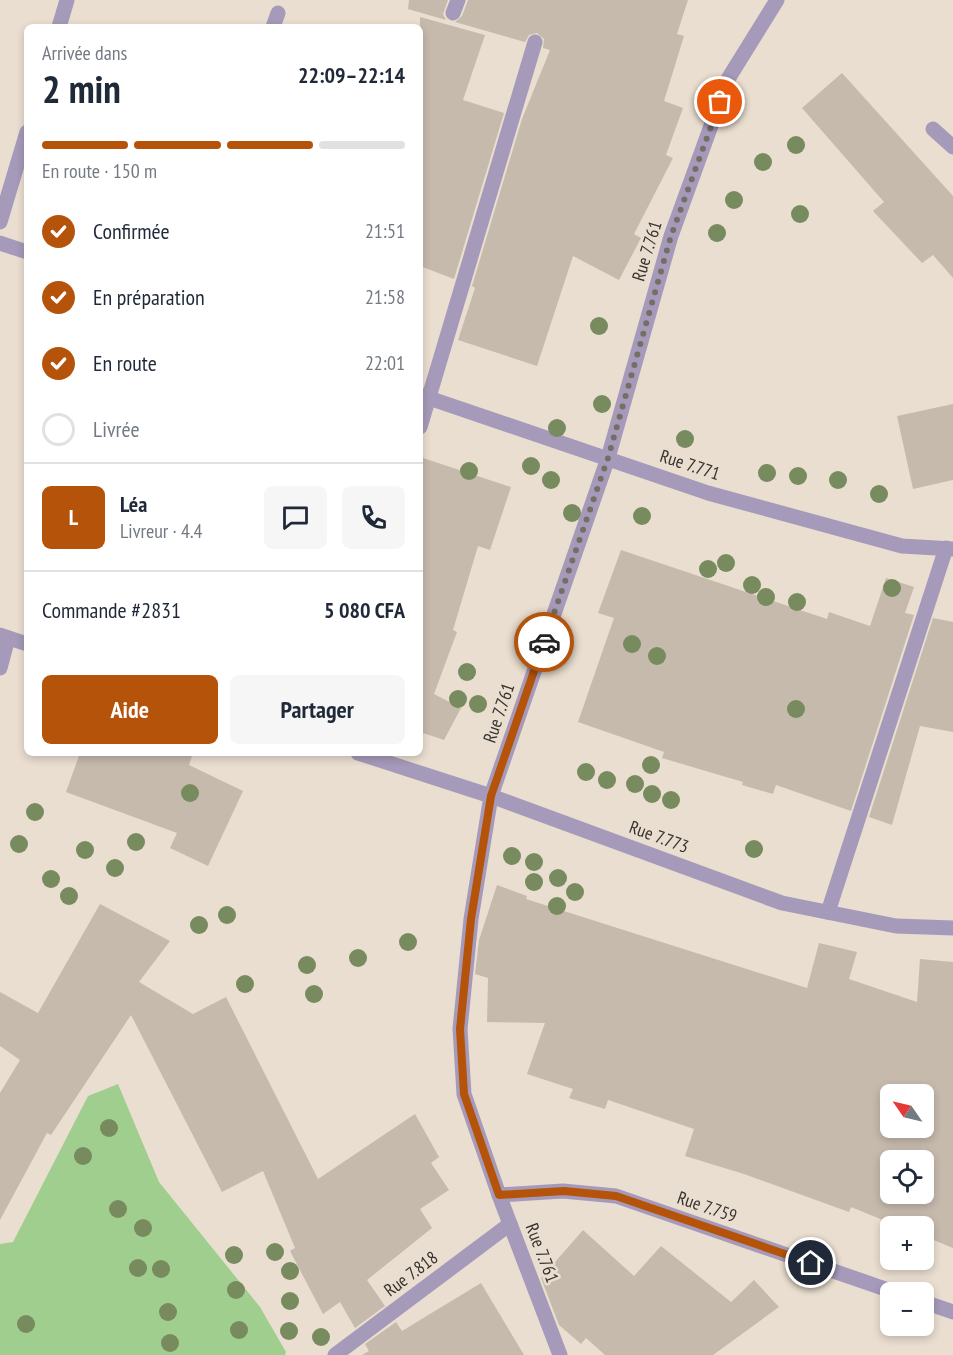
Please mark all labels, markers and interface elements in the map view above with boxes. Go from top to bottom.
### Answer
text: Arrivée dans [42,40,127,66]
text: 22:09–22:14 [298,61,405,89]
text: 2 min [42,63,121,114]
pin [694,76,745,127]
icon: bag [703,85,736,118]
text: En route · 150 m [42,158,157,184]
icon: check [42,215,75,248]
text: Confirmée [93,217,170,245]
text: 21:51 [365,218,405,244]
street label: Rue 7.761 [627,218,667,284]
icon: check [42,281,75,314]
text: En préparation [93,283,205,311]
text: 21:58 [365,284,405,310]
icon: check [42,347,75,380]
text: En route [93,349,157,377]
text: 22:01 [365,350,405,376]
text: Livrée [93,415,139,443]
street label: Rue 7.771 [657,444,723,485]
button: chat [264,486,327,549]
button: phone [342,486,405,549]
text: Léa [120,490,147,518]
text: L [69,503,78,531]
text: Livreur · 4.4 [120,518,203,544]
text: Commande #2831 [42,596,181,624]
text: 5 080 CFA [324,596,405,624]
courier [514,612,574,672]
icon: car [528,626,561,659]
button: Aide [42,675,218,744]
button: Partager [230,675,405,744]
street label: Rue 7.761 [478,680,519,746]
street label: Rue 7.773 [626,815,692,858]
north arrow [880,1084,934,1138]
map controls [880,1084,934,1336]
button: locate [880,1150,934,1204]
street label: Rue 7.759 [674,1186,740,1227]
button: + [880,1216,934,1270]
street label: Rue 7.761 [521,1220,564,1286]
pin [785,1237,836,1288]
street label: Rue 7.818 [379,1246,442,1301]
icon: home [794,1246,827,1279]
button: − [880,1282,934,1336]

